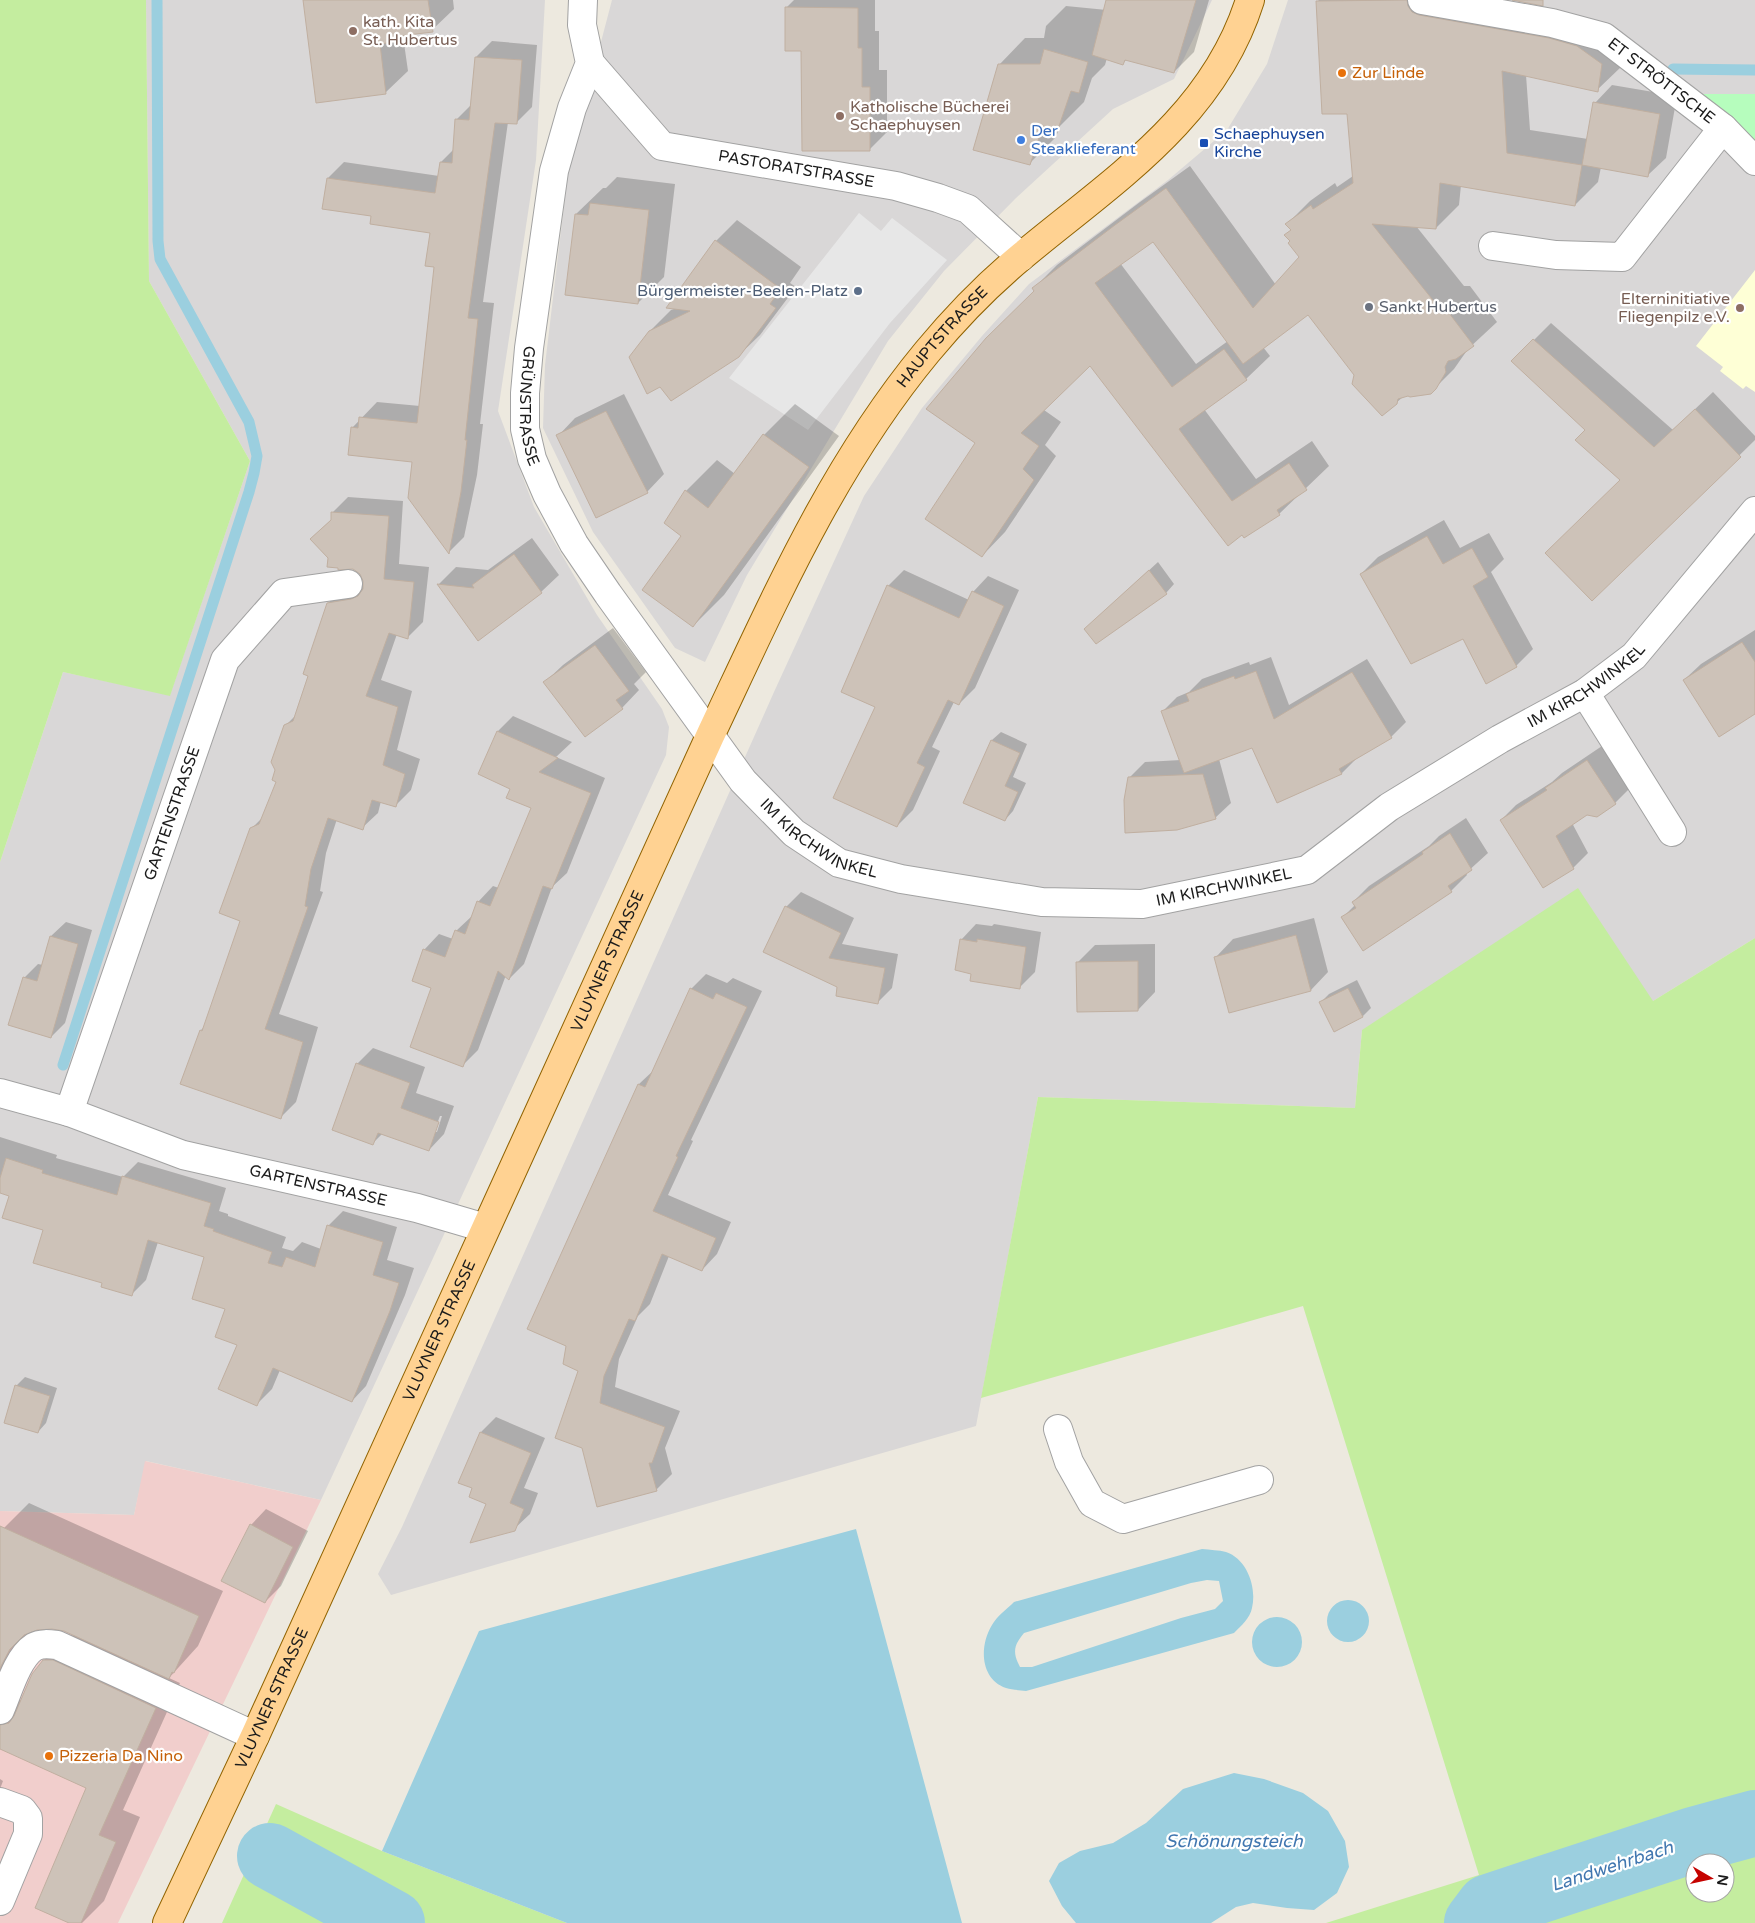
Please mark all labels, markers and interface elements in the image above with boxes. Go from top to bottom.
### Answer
place label: kath. Kita St. Hubertus [363,12,457,50]
marker: kath. Kita St. Hubertus [347,25,359,37]
street label: ET STRÖTTSCHE [1604,33,1719,128]
place label: Zur Linde [1352,63,1424,83]
marker: Zur Linde [1336,67,1348,79]
place label: Katholische Bücherei Schaephuysen [850,97,1009,135]
marker: Katholische Bücherei Schaephuysen [834,110,846,122]
place label: Der Steaklieferant [1031,121,1136,159]
place label: Schaephuysen Kirche [1214,124,1325,162]
marker: Der Steaklieferant [1015,134,1027,146]
marker: Schaephuysen Kirche [1198,137,1210,149]
street label: PASTORATSTRASSE [717,146,876,192]
place label: Bürgermeister-Beelen-Platz [637,281,848,301]
street label: HAUPTSTRASSE [892,282,992,392]
marker: Bürgermeister-Beelen-Platz [852,285,864,297]
place label: Elterninitiative Fliegenpilz e.V. [1618,289,1730,327]
place label: Sankt Hubertus [1379,297,1497,317]
marker: Sankt Hubertus [1363,301,1375,313]
marker: Elterninitiative Fliegenpilz e.V. [1734,302,1746,314]
street label: GRÜNSTRASSE [514,345,544,469]
street label: IM KIRCHWINKEL [1524,640,1650,732]
street label: GARTENSTRASSE [140,744,204,883]
street label: IM KIRCHWINKEL [756,794,880,883]
street label: IM KIRCHWINKEL [1154,863,1293,911]
street label: VLUYNER STRASSE [567,887,648,1035]
street label: GARTENSTRASSE [247,1160,389,1211]
street label: VLUYNER STRASSE [399,1257,480,1405]
street label: VLUYNER STRASSE [231,1624,313,1772]
place label: Pizzeria Da Nino [59,1746,183,1766]
marker: Pizzeria Da Nino [43,1750,55,1762]
water label: Schönungsteich [1165,1830,1304,1852]
water label: Landwehrbach [1548,1836,1677,1896]
north arrow [1685,1853,1735,1903]
text: N [1713,1873,1732,1887]

